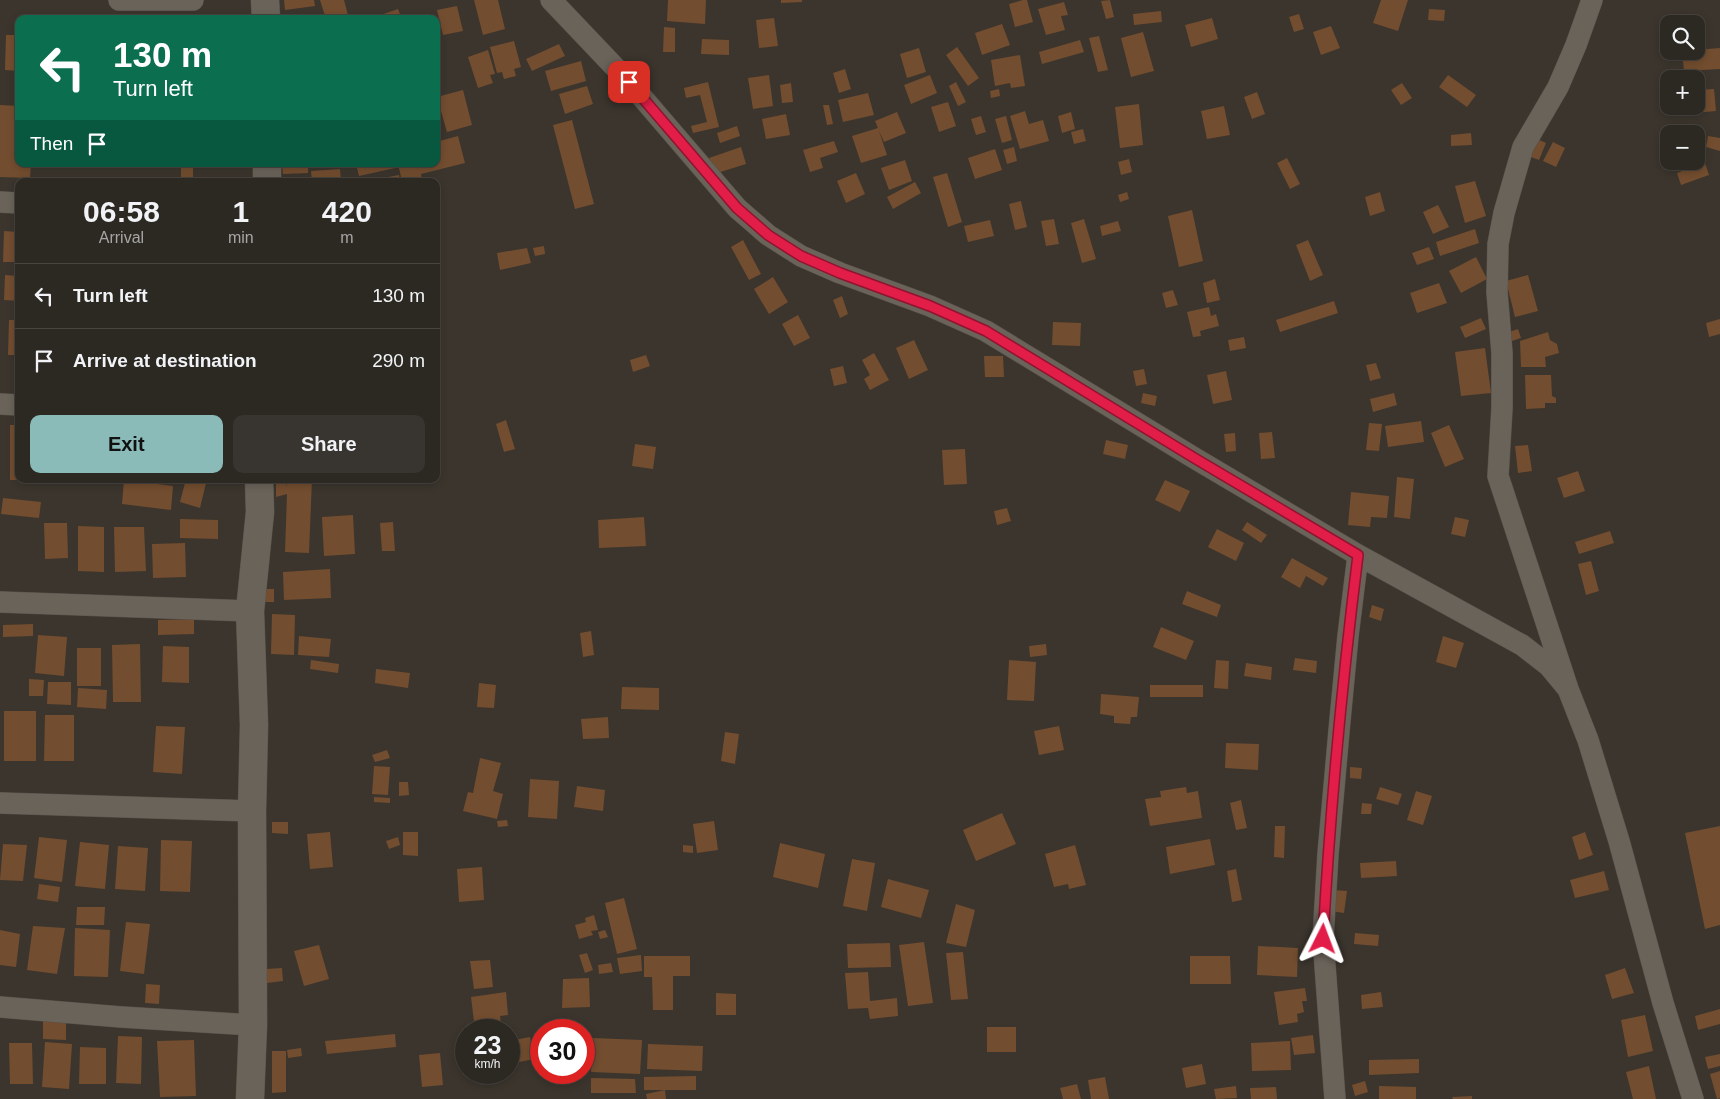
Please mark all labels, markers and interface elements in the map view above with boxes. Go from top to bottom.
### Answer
map controls [1660,15,1705,170]
button: search [1660,15,1705,60]
icon: left [30,35,95,100]
text: 130 m [113,35,212,74]
pin [608,61,650,103]
icon: arrive [615,68,643,96]
button: + [1660,70,1705,115]
text: Turn left [113,76,193,101]
button: − [1660,125,1705,170]
icon: arrive [83,130,111,158]
text: Then [30,133,73,154]
text: 06:58 [83,195,160,228]
text: 1 [232,195,249,228]
text: 420 [322,195,372,228]
text: Arrival [99,229,144,246]
text: min [228,229,254,246]
text: m [340,229,353,246]
icon: left [30,282,58,310]
text: Turn left [73,285,148,306]
text: 130 m [372,285,425,306]
icon: arrive [30,347,58,375]
text: Arrive at destination [73,350,257,371]
text: 290 m [372,350,425,371]
button: Exit [30,415,223,473]
button: Share [233,415,425,473]
position arrow [1296,912,1348,964]
speed limit sign: 30 [530,1019,595,1084]
text: 23 [474,1031,501,1059]
text: km/h [474,1057,501,1071]

